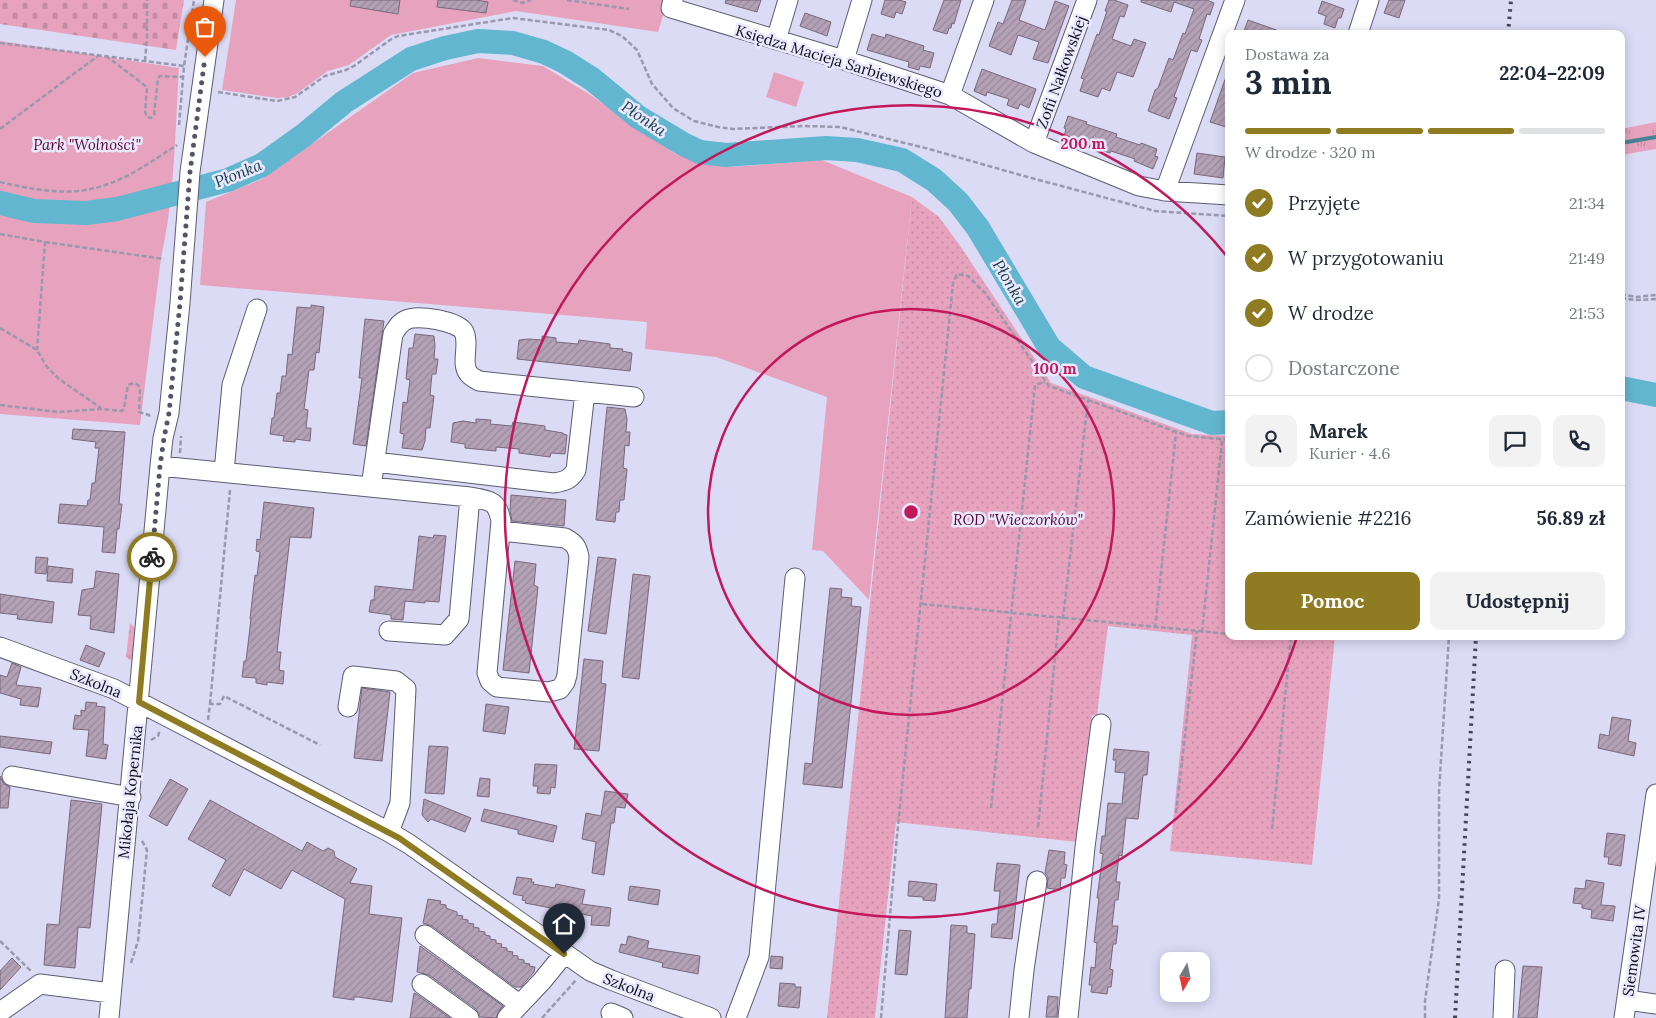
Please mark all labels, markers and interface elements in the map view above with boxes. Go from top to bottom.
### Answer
pin [184,6,226,57]
icon: bag [191,13,219,41]
street label: Zofii Nałkowskiej [1032,13,1090,131]
street label: Księdza Macieja Sarbiewskiego [733,20,945,102]
text: Dostawa za [1245,44,1329,64]
text: 22:04–22:09 [1499,61,1605,85]
text: 3 min [1245,62,1332,103]
water label: Płonka [618,96,670,140]
text: 200 m [1061,134,1106,153]
park label: Park "Wolności" [33,135,141,154]
text: W drodze · 320 m [1245,142,1376,162]
water label: Płonka [211,154,265,192]
icon: check [1245,189,1273,217]
text: Przyjęte [1288,191,1360,215]
text: 21:34 [1569,193,1605,213]
icon: check [1245,244,1273,272]
text: W przygotowaniu [1288,246,1444,270]
text: 21:49 [1569,248,1605,268]
water label: Płonka [989,256,1031,309]
icon: check [1245,299,1273,327]
text: W drodze [1288,301,1374,325]
text: 21:53 [1569,303,1605,323]
text: Dostarczone [1288,356,1400,380]
text: 100 m [1034,359,1077,378]
button: person [1245,415,1297,467]
button: chat [1489,415,1541,467]
button: phone [1553,415,1605,467]
text: Marek [1309,419,1368,443]
text: Kurier · 4.6 [1309,443,1390,463]
centre of rings [902,503,920,521]
text: Zamówienie #2216 [1245,506,1411,530]
text: 56.89 zł [1536,506,1605,530]
park label: ROD "Wieczorków" [953,510,1083,529]
courier [127,532,177,582]
icon: bike [138,543,166,571]
button: Pomoc [1245,572,1420,630]
button: Udostępnij [1430,572,1605,630]
street label: Szkolna [67,664,125,702]
street label: Mikołaja Kopernika [114,724,146,860]
pin [543,903,585,954]
street label: Siemowita IV [1618,903,1650,998]
icon: home [550,910,578,938]
north arrow [1160,952,1210,1002]
map controls [1160,952,1210,1002]
street label: Szkolna [600,968,658,1006]

